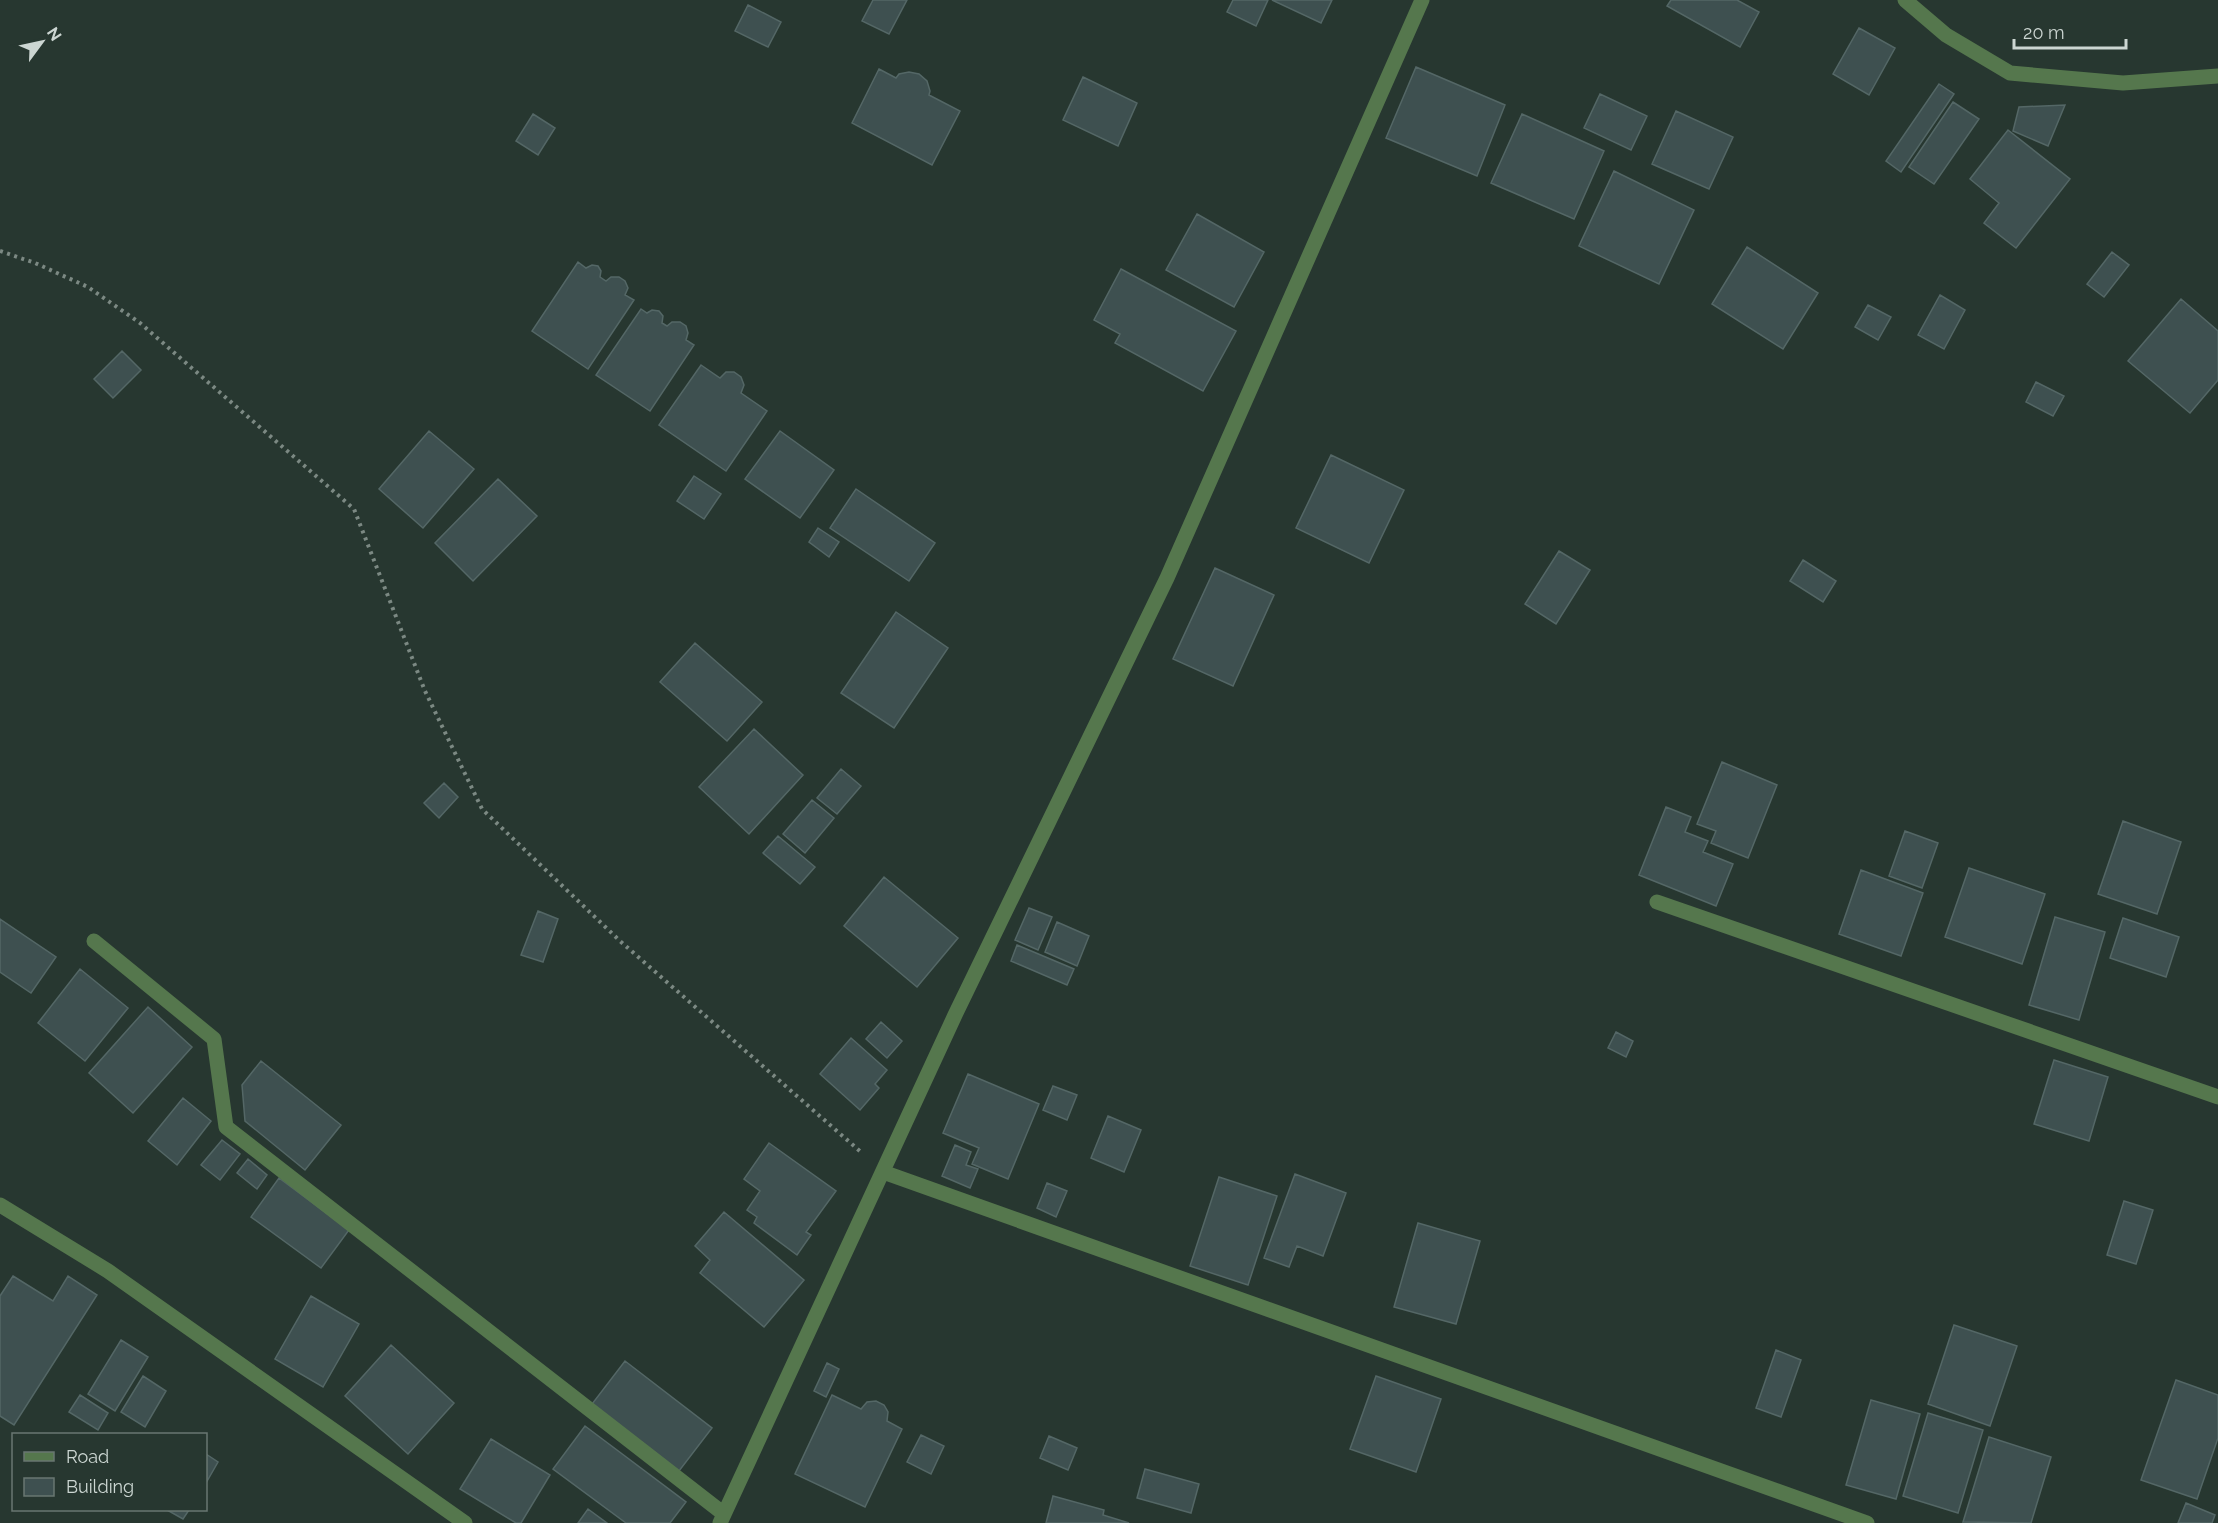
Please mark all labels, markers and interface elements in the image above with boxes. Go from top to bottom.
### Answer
north arrow [12,12,72,72]
scale bar [2014,12,2126,50]
text: 20 m [2023,22,2065,43]
text: N [43,24,65,44]
legend [12,1433,207,1511]
text: Road [66,1446,109,1467]
text: Building [66,1476,134,1497]

